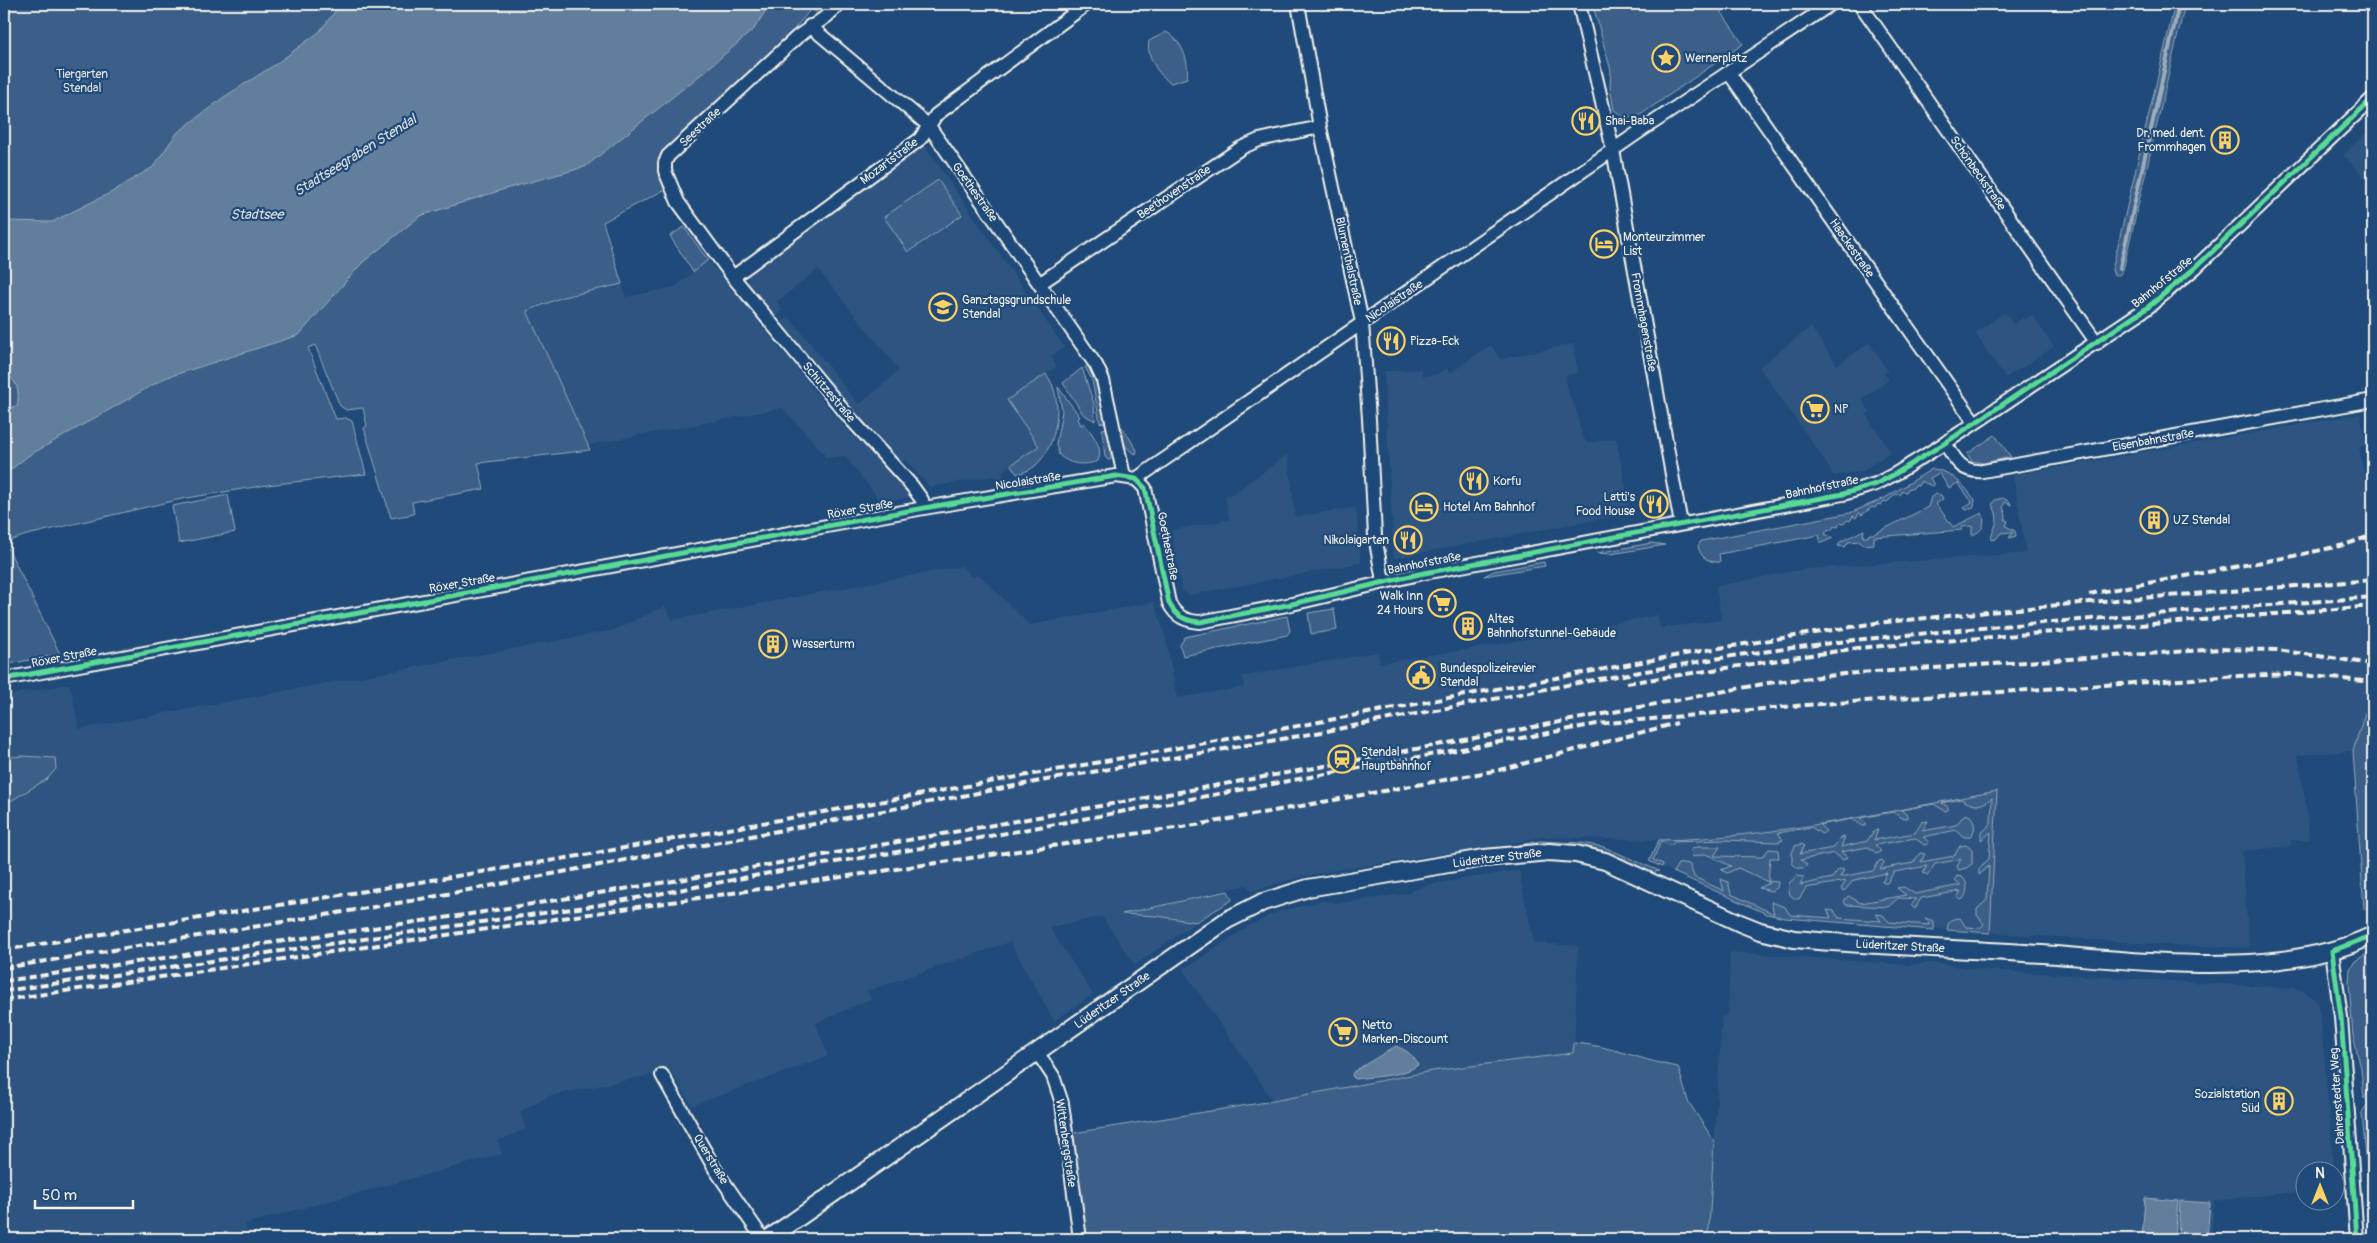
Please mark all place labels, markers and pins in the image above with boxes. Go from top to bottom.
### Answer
place icon: Wernerplatz [1651,43,1681,73]
place label: Wernerplatz [1685,51,1747,66]
restaurant icon: Shai-Baba [1571,106,1601,136]
place label: Shai-Baba [1605,114,1655,129]
building icon: Dr. med. dent. Frommhagen [2210,125,2240,155]
place label: Dr. med. dent. Frommhagen [2136,126,2206,155]
hotel icon: Monteurzimmer List [1589,229,1619,259]
place label: Monteurzimmer List [1623,230,1706,259]
school or university icon: Ganztagsgrundschule Stendal [928,292,958,322]
place label: Ganztagsgrundschule Stendal [962,293,1071,322]
restaurant icon: Pizza-Eck [1376,326,1406,356]
place label: Pizza-Eck [1410,334,1459,349]
supermarket icon: NP [1800,394,1830,424]
place label: NP [1834,402,1849,417]
restaurant icon: Korfu [1459,466,1489,496]
place label: Korfu [1493,474,1521,489]
restaurant icon: Latti's Food House [1639,489,1669,519]
place label: Latti's Food House [1576,490,1636,519]
hotel icon: Hotel Am Bahnhof [1409,492,1439,522]
place label: Hotel Am Bahnhof [1443,500,1536,515]
building icon: UZ Stendal [2139,505,2169,535]
place label: UZ Stendal [2173,513,2230,528]
restaurant icon: Nikolaigarten [1393,525,1423,555]
place label: Nikolaigarten [1324,533,1389,548]
supermarket icon: Walk Inn 24 Hours [1427,588,1457,618]
place label: Walk Inn 24 Hours [1377,589,1424,618]
building icon: Altes Bahnhofstunnel-Gebäude [1453,611,1483,641]
place label: Altes Bahnhofstunnel-Gebäude [1487,612,1616,641]
building icon: Wasserturm [758,629,788,659]
place label: Wasserturm [792,637,855,652]
public building icon: Bundespolizeirevier Stendal [1406,660,1436,690]
place label: Bundespolizeirevier Stendal [1440,661,1537,690]
station icon: Stendal Hauptbahnhof [1327,744,1357,774]
place label: Stendal Hauptbahnhof [1361,745,1431,774]
supermarket icon: Netto Marken-Discount [1328,1017,1358,1047]
place label: Netto Marken-Discount [1362,1018,1448,1047]
building icon: Sozialstation Süd [2264,1086,2294,1116]
place label: Sozialstation Süd [2194,1087,2260,1116]

